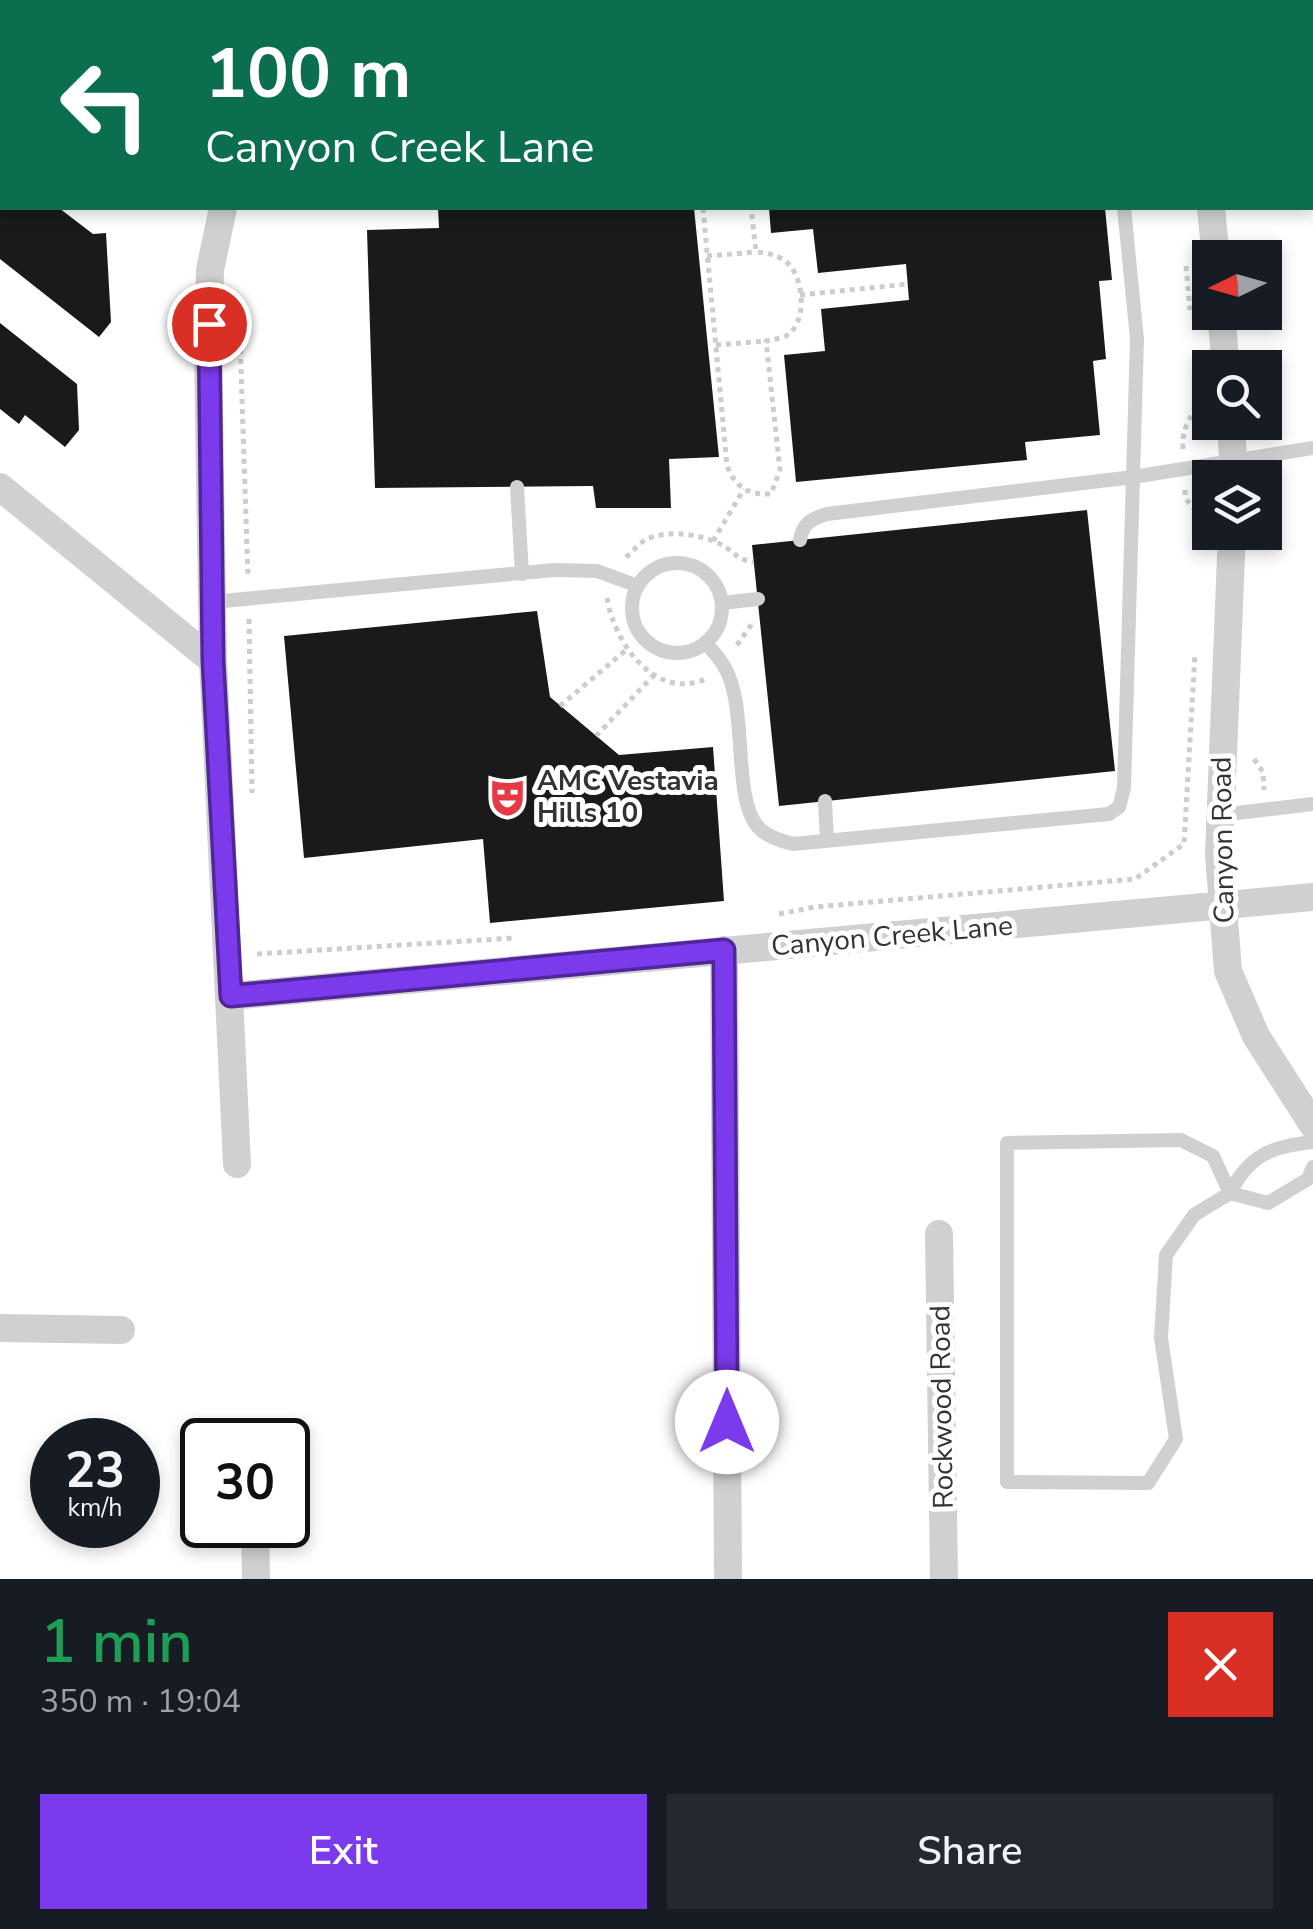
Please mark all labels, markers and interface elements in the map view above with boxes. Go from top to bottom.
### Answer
text: 100 m [205,26,411,122]
icon: left [40,40,170,170]
text: Canyon Creek Lane [205,117,595,178]
north arrow [1192,240,1282,330]
map controls [1192,240,1282,550]
pin [167,282,252,367]
icon: arrive [182,297,237,352]
button: search [1192,350,1282,440]
button: layers [1192,460,1282,550]
street label: Canyon Road [1203,756,1243,924]
place label: AMC Vestavia Hills 10 [537,762,719,832]
theatre icon: AMC Vestavia Hills 10 [486,776,528,818]
street label: Canyon Creek Lane [770,907,1014,965]
street label: Rockwood Road [921,1305,963,1509]
position arrow [675,1370,779,1474]
speed limit sign: 30 [180,1418,310,1548]
text: 23 [65,1436,125,1505]
text: km/h [67,1491,123,1525]
text: 1 min [40,1601,193,1683]
button: close [1168,1612,1273,1717]
text: 350 m · 19:04 [40,1680,241,1723]
button: Exit [40,1794,647,1909]
button: Share [667,1794,1273,1909]

